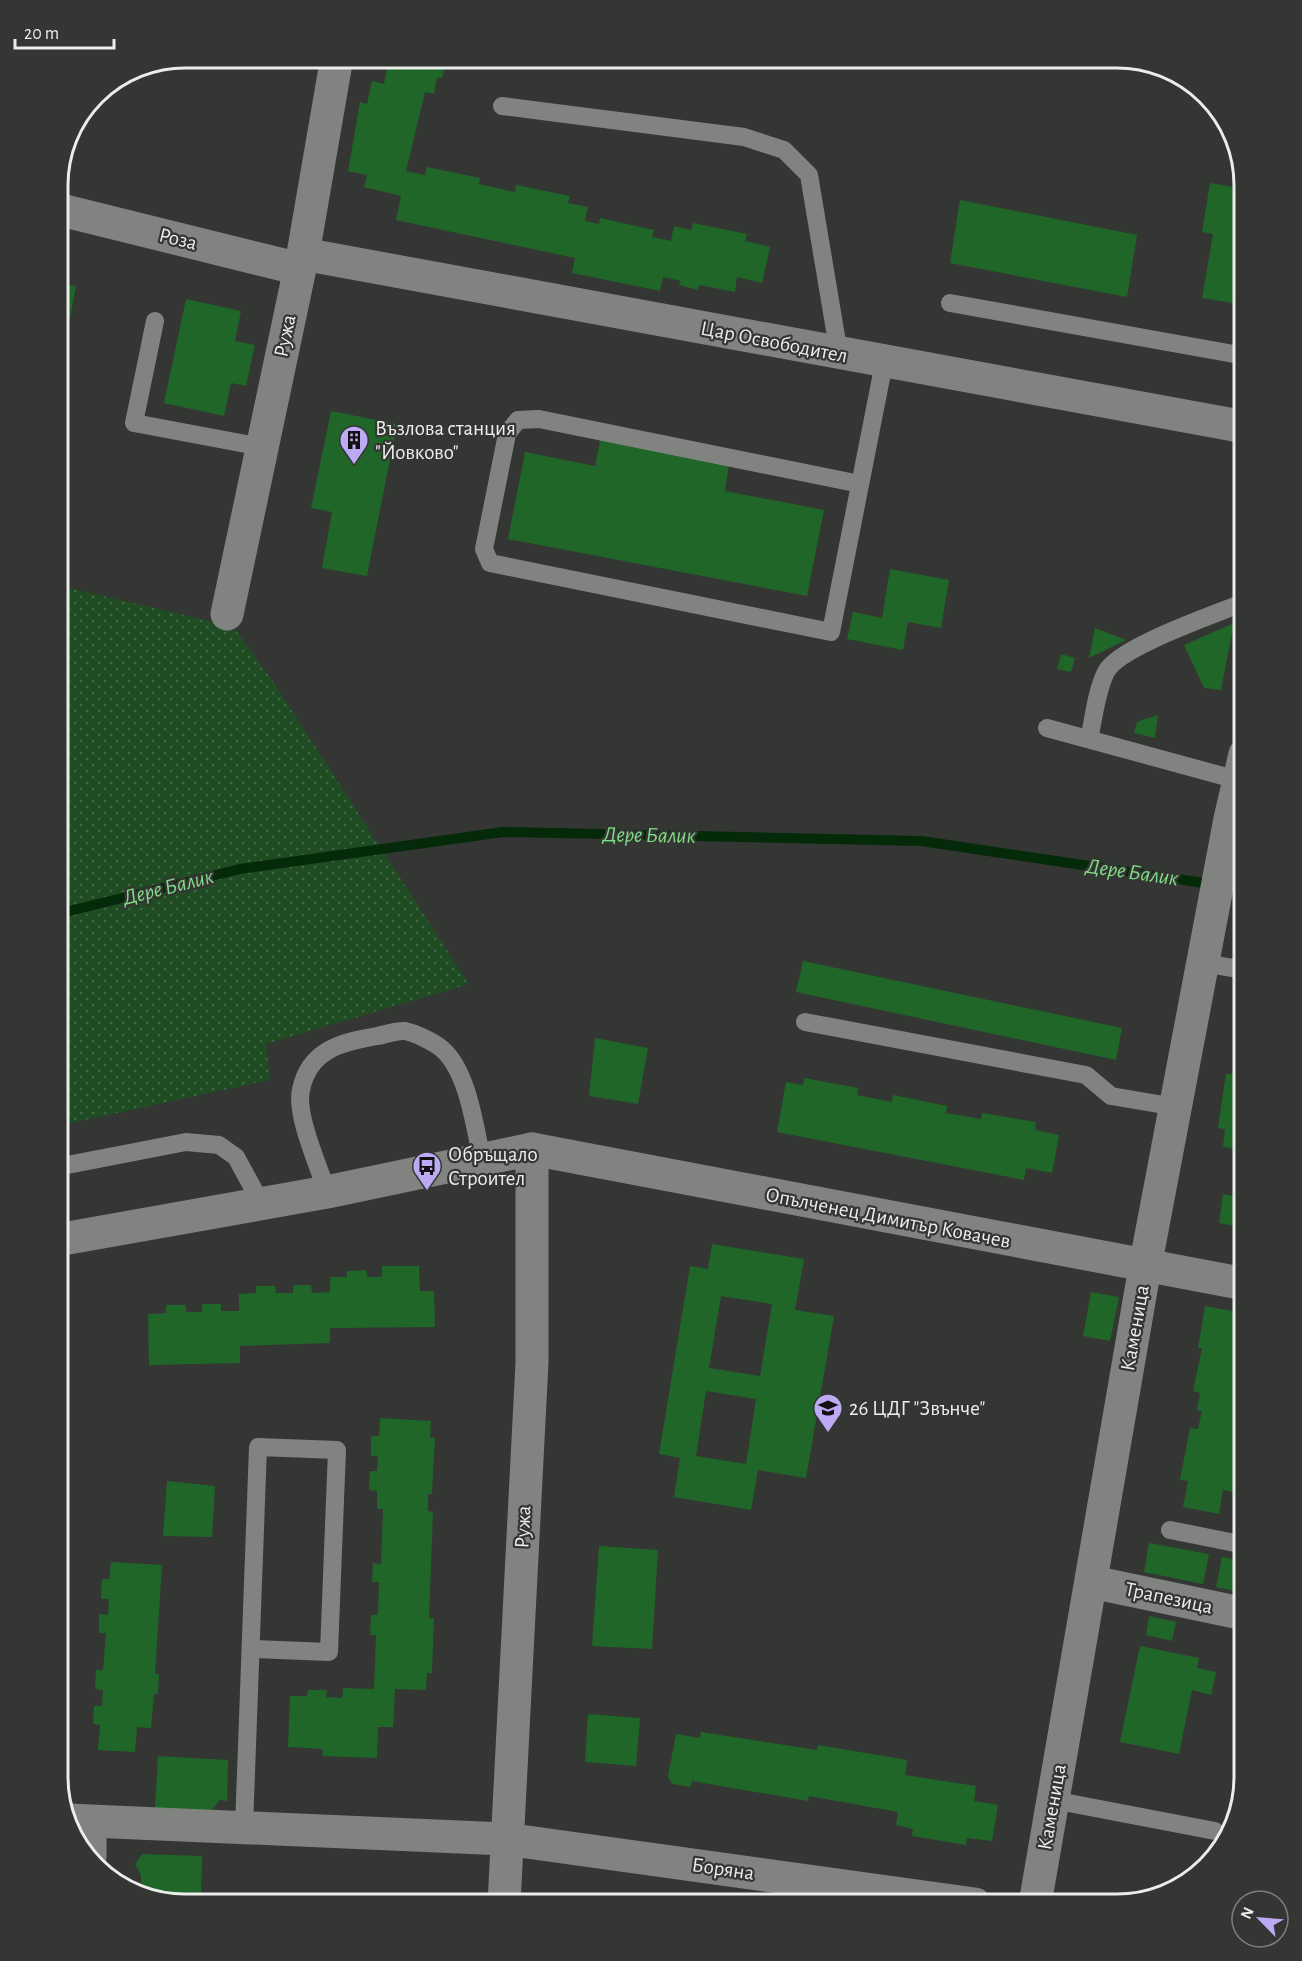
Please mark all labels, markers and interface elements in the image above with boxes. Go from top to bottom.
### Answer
scale bar [15,12,114,50]
text: 20 m [24,25,59,43]
street label: Роза [157,224,200,254]
street label: Ружа [270,312,300,359]
street label: Цар Освободител [699,317,849,367]
place label: Възлова станция "Йовково" [375,418,516,463]
building icon: Възлова станция "Йовково" [338,424,370,466]
water label: Дере Балик [601,823,697,848]
water label: Дере Балик [1083,854,1181,890]
water label: Дере Балик [119,865,217,910]
place label: Обръщало Строител [448,1144,538,1189]
bus stop icon: Обръщало Строител [411,1150,443,1192]
street label: Опълченец Димитър Ковачев [764,1184,1012,1252]
street label: Каменица [1117,1283,1153,1373]
school or university icon: 26 ЦДГ "Звънче" [812,1392,844,1434]
place label: 26 ЦДГ "Звънче" [849,1398,985,1419]
street label: Ружа [511,1505,535,1549]
street label: Трапезица [1123,1578,1215,1618]
street label: Каменица [1034,1762,1070,1852]
street label: Боряна [690,1854,756,1884]
north arrow [1230,1889,1290,1949]
text: N [1238,1905,1257,1922]

